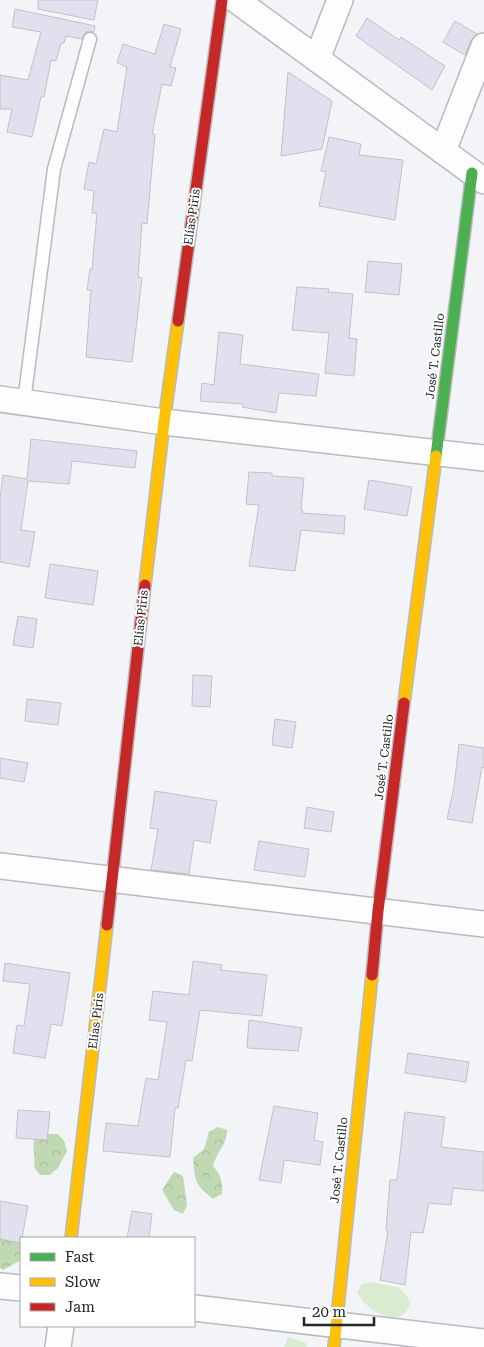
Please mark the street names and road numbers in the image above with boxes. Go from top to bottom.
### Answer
street label: Elías Piris [181,188,203,246]
street label: José T. Castillo [423,312,447,400]
street label: Elías Piris [131,589,151,647]
street label: José T. Castillo [372,713,396,801]
street label: Elías Piris [86,992,106,1050]
street label: José T. Castillo [328,1116,350,1204]

